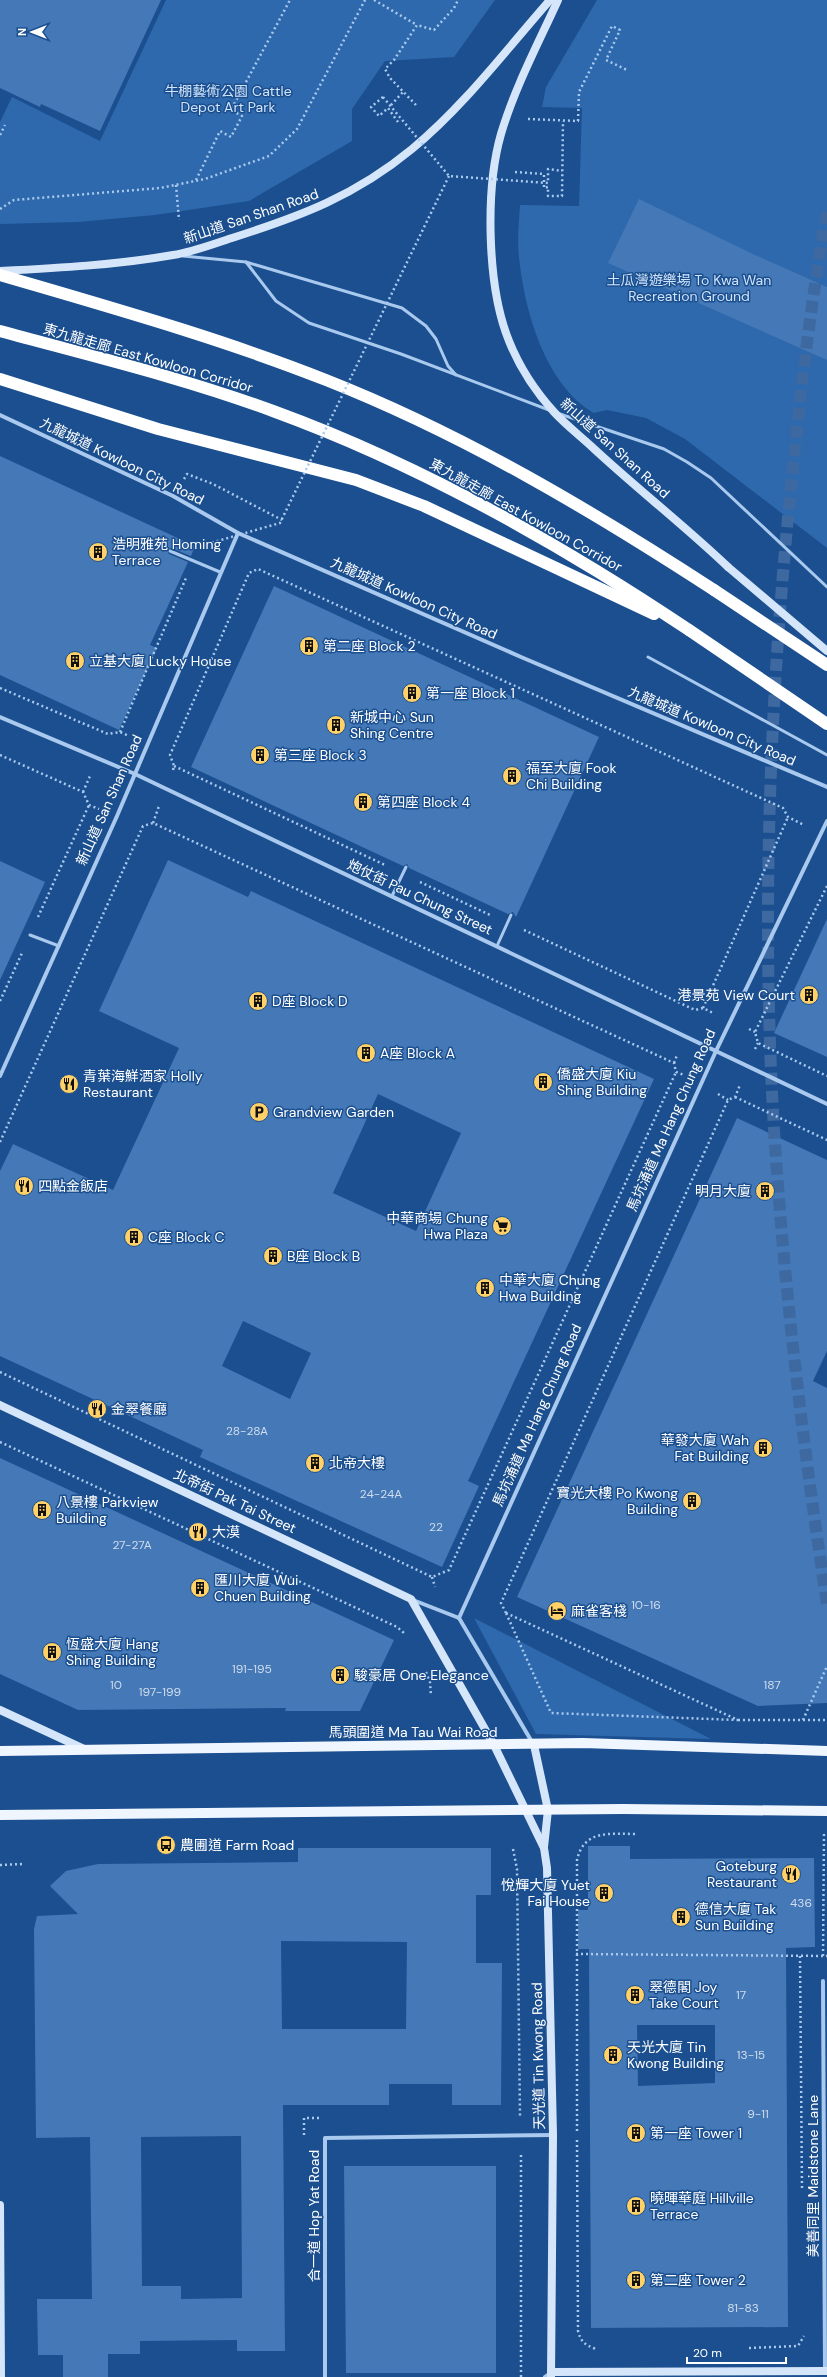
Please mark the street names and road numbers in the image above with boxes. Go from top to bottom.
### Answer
street label: 新山道 San Shan Road [181,184,321,248]
street label: 東九龍走廊 East Kowloon Corridor [41,319,255,397]
street label: 新山道 San Shan Road [556,394,674,502]
street label: 九龍城道 Kowloon City Road [37,413,207,509]
street label: 東九龍走廊 East Kowloon Corridor [427,454,625,576]
street label: 九龍城道 Kowloon City Road [328,553,500,643]
street label: 九龍城道 Kowloon City Road [625,682,799,770]
street label: 新山道 San Shan Road [72,732,146,868]
street label: 炮仗街 Pau Chung Street [344,855,496,939]
street label: 馬坑涌道 Ma Hang Chung Road [623,1026,719,1214]
street label: 馬坑涌道 Ma Hang Chung Road [489,1321,585,1509]
street label: 北帝街 Pak Tai Street [171,1465,299,1537]
street label: 馬頭圍道 Ma Tau Wai Road [328,1723,498,1741]
street label: 天光道 Tin Kwong Road [528,1982,548,2130]
street label: 美善同里 Maidstone Lane [804,2095,822,2257]
street label: 合一道 Hop Yat Road [305,2150,323,2282]

